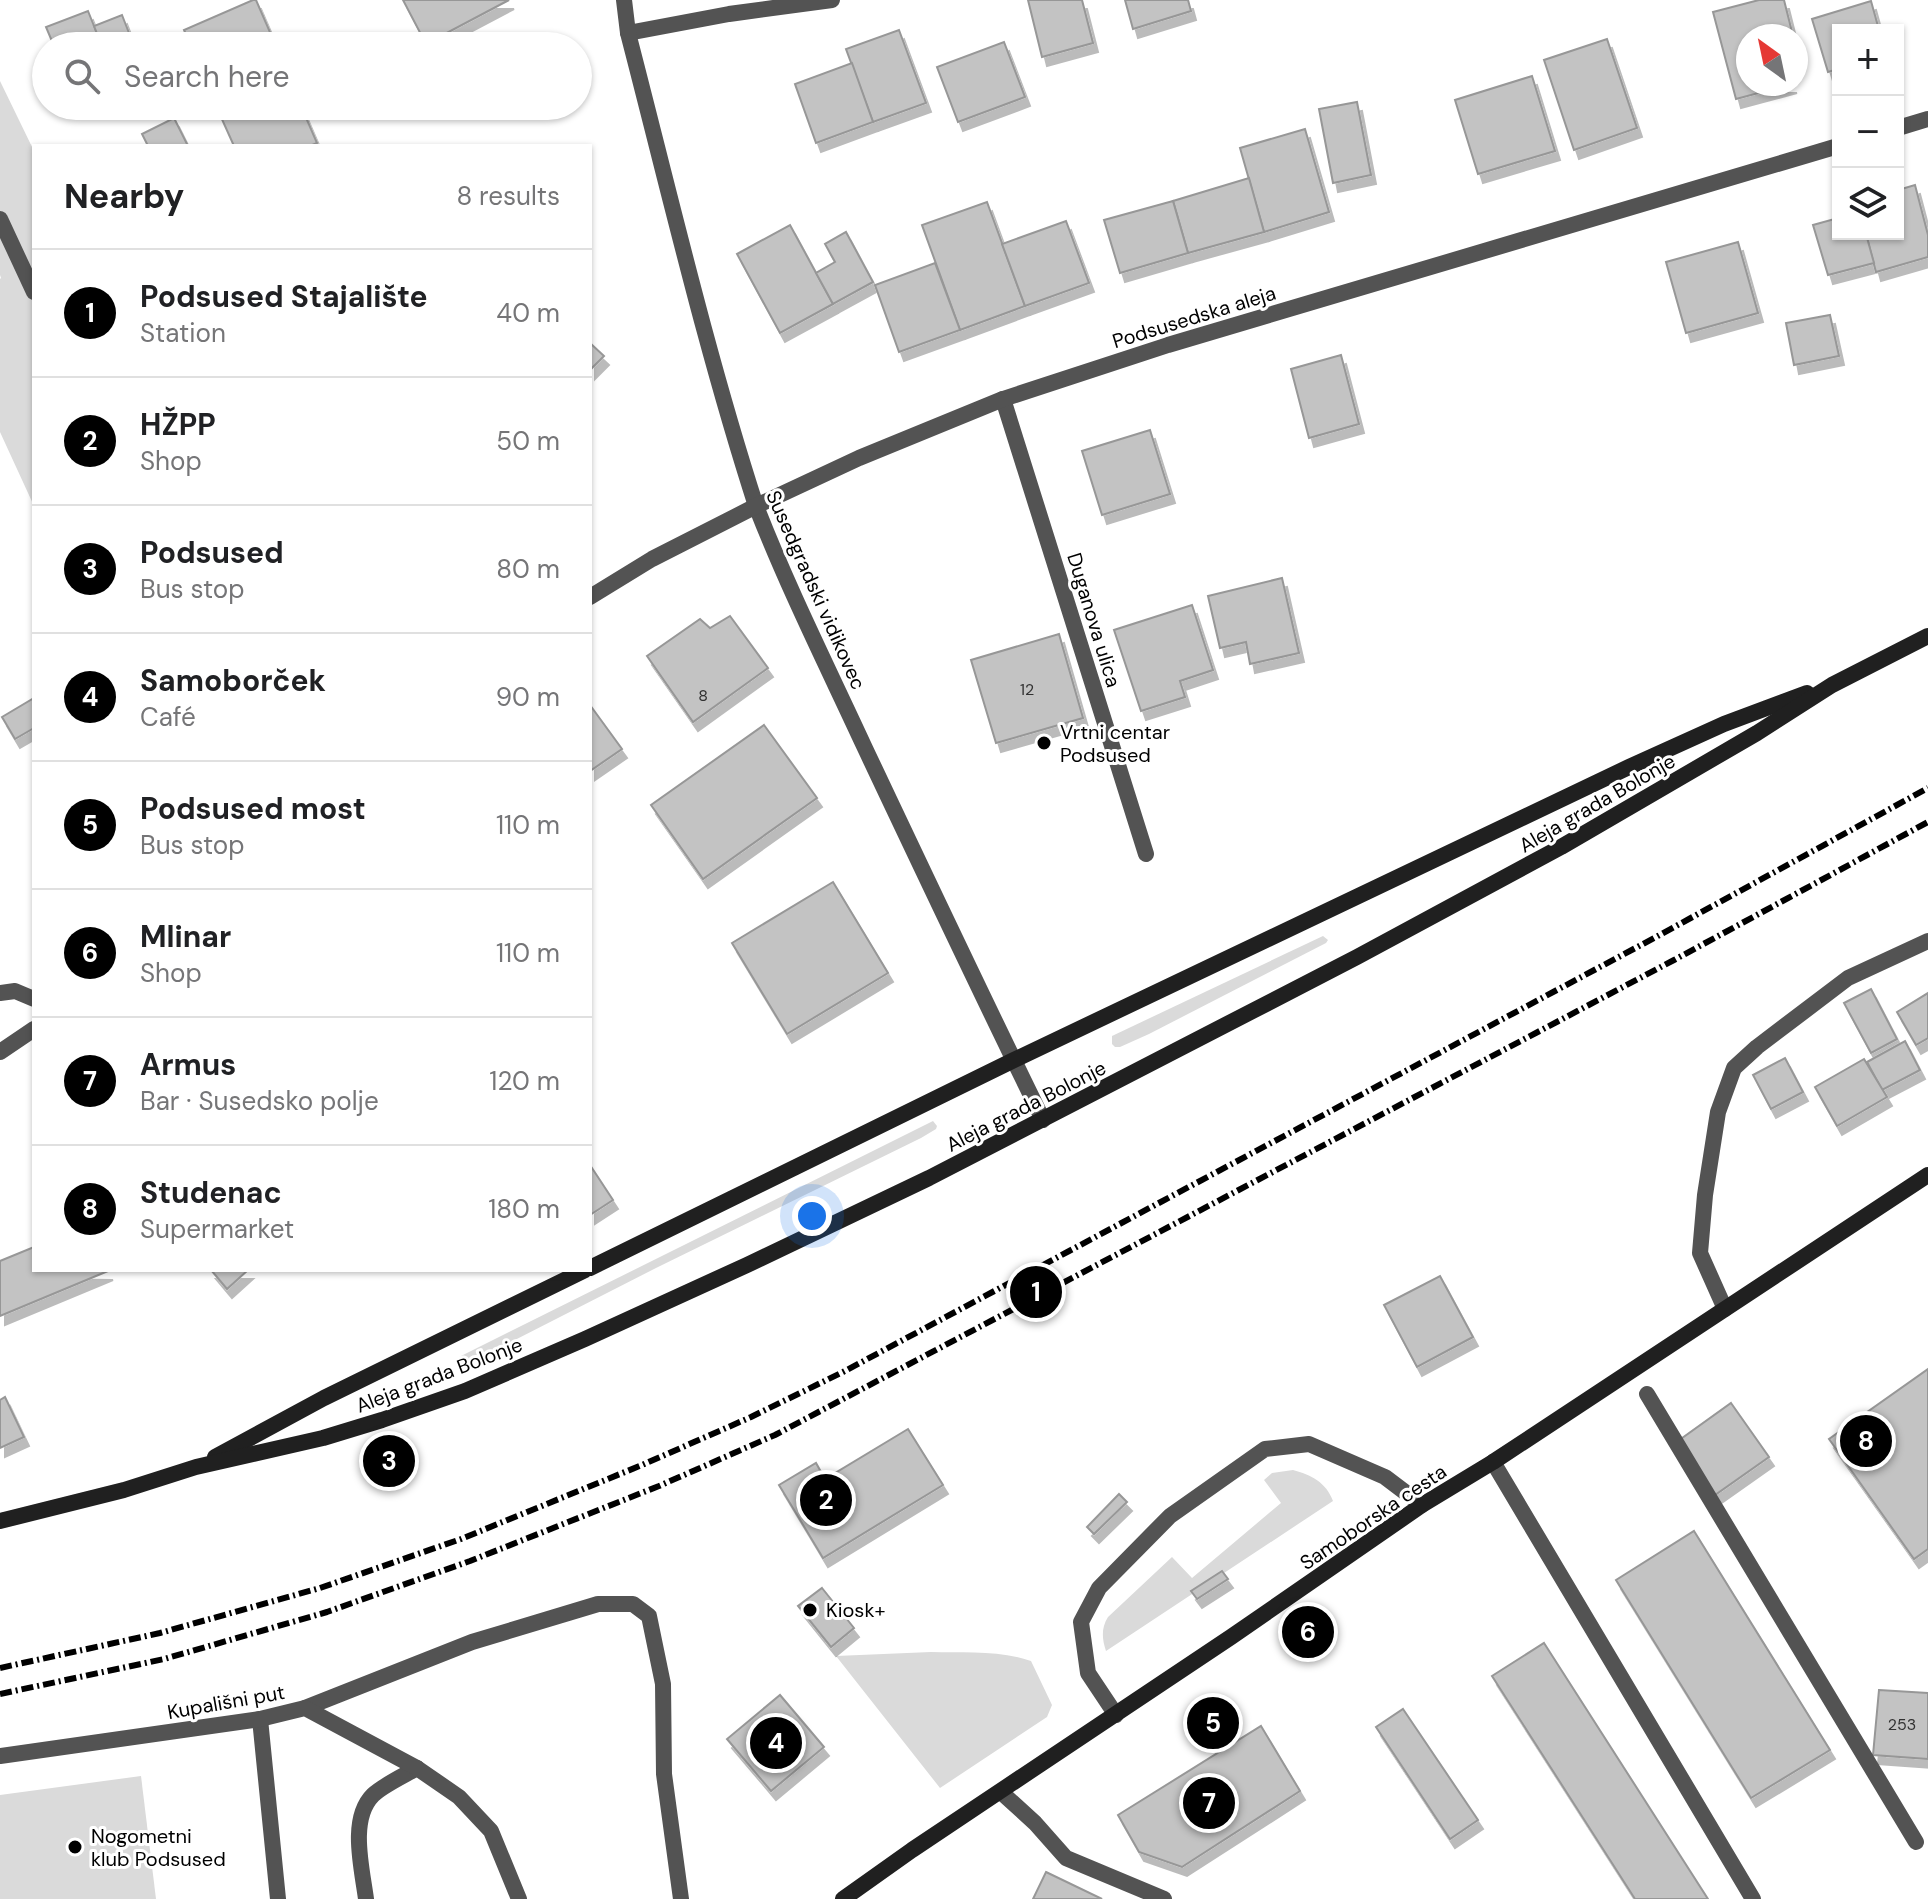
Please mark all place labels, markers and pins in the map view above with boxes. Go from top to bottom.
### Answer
place label: Vrtni centar Podsused [1060,719,1170,768]
marker: Vrtni centar Podsused [1035,734,1053,752]
pin: 1 [1010,1262,1062,1322]
pin: 8 [1840,1411,1892,1471]
pin: 3 [363,1431,415,1491]
pin: 2 [800,1470,852,1530]
place label: Kiosk+ [826,1597,885,1623]
marker: Kiosk+ [801,1601,819,1619]
pin: 6 [1282,1602,1334,1662]
pin: 5 [1187,1693,1239,1753]
pin: 4 [750,1713,802,1773]
pin: 7 [1183,1773,1235,1833]
place label: Nogometni klub Podsused [91,1823,226,1872]
marker: Nogometni klub Podsused [66,1838,84,1856]

